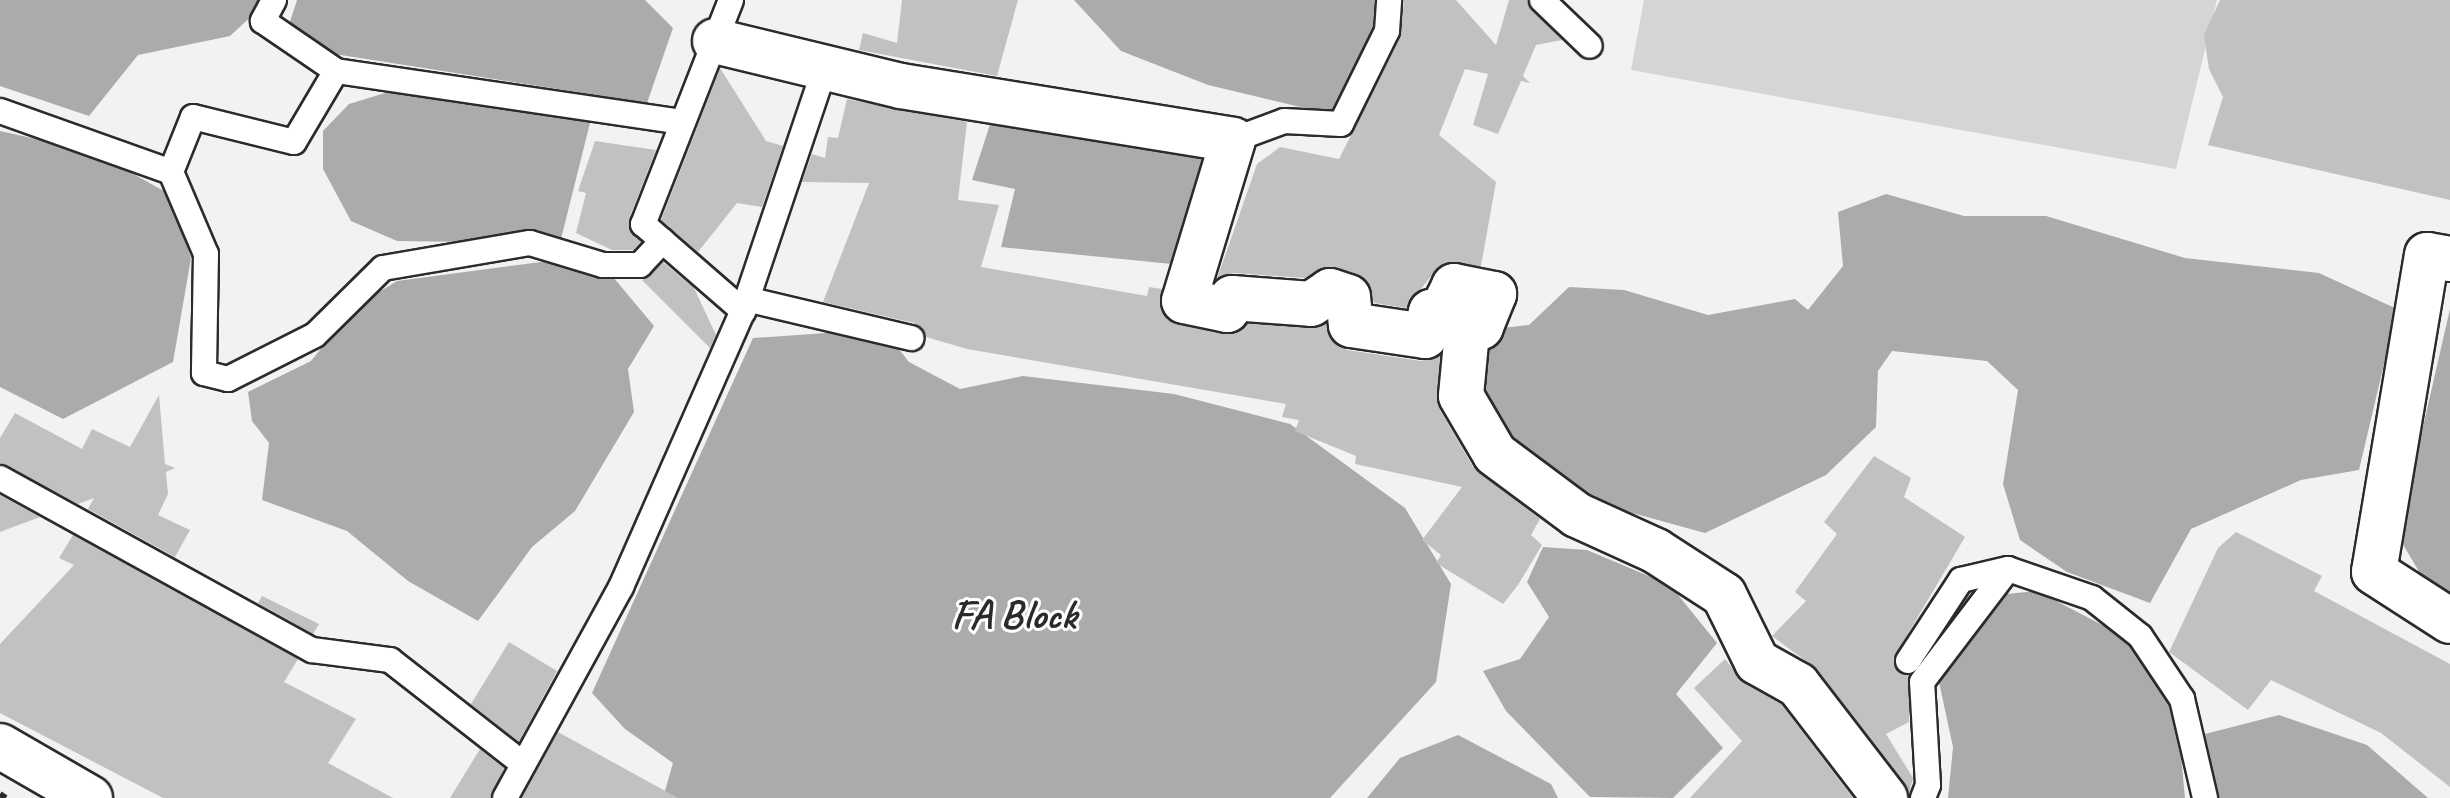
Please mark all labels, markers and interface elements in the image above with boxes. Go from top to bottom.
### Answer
district label: FA Block [951,590,1077,640]

